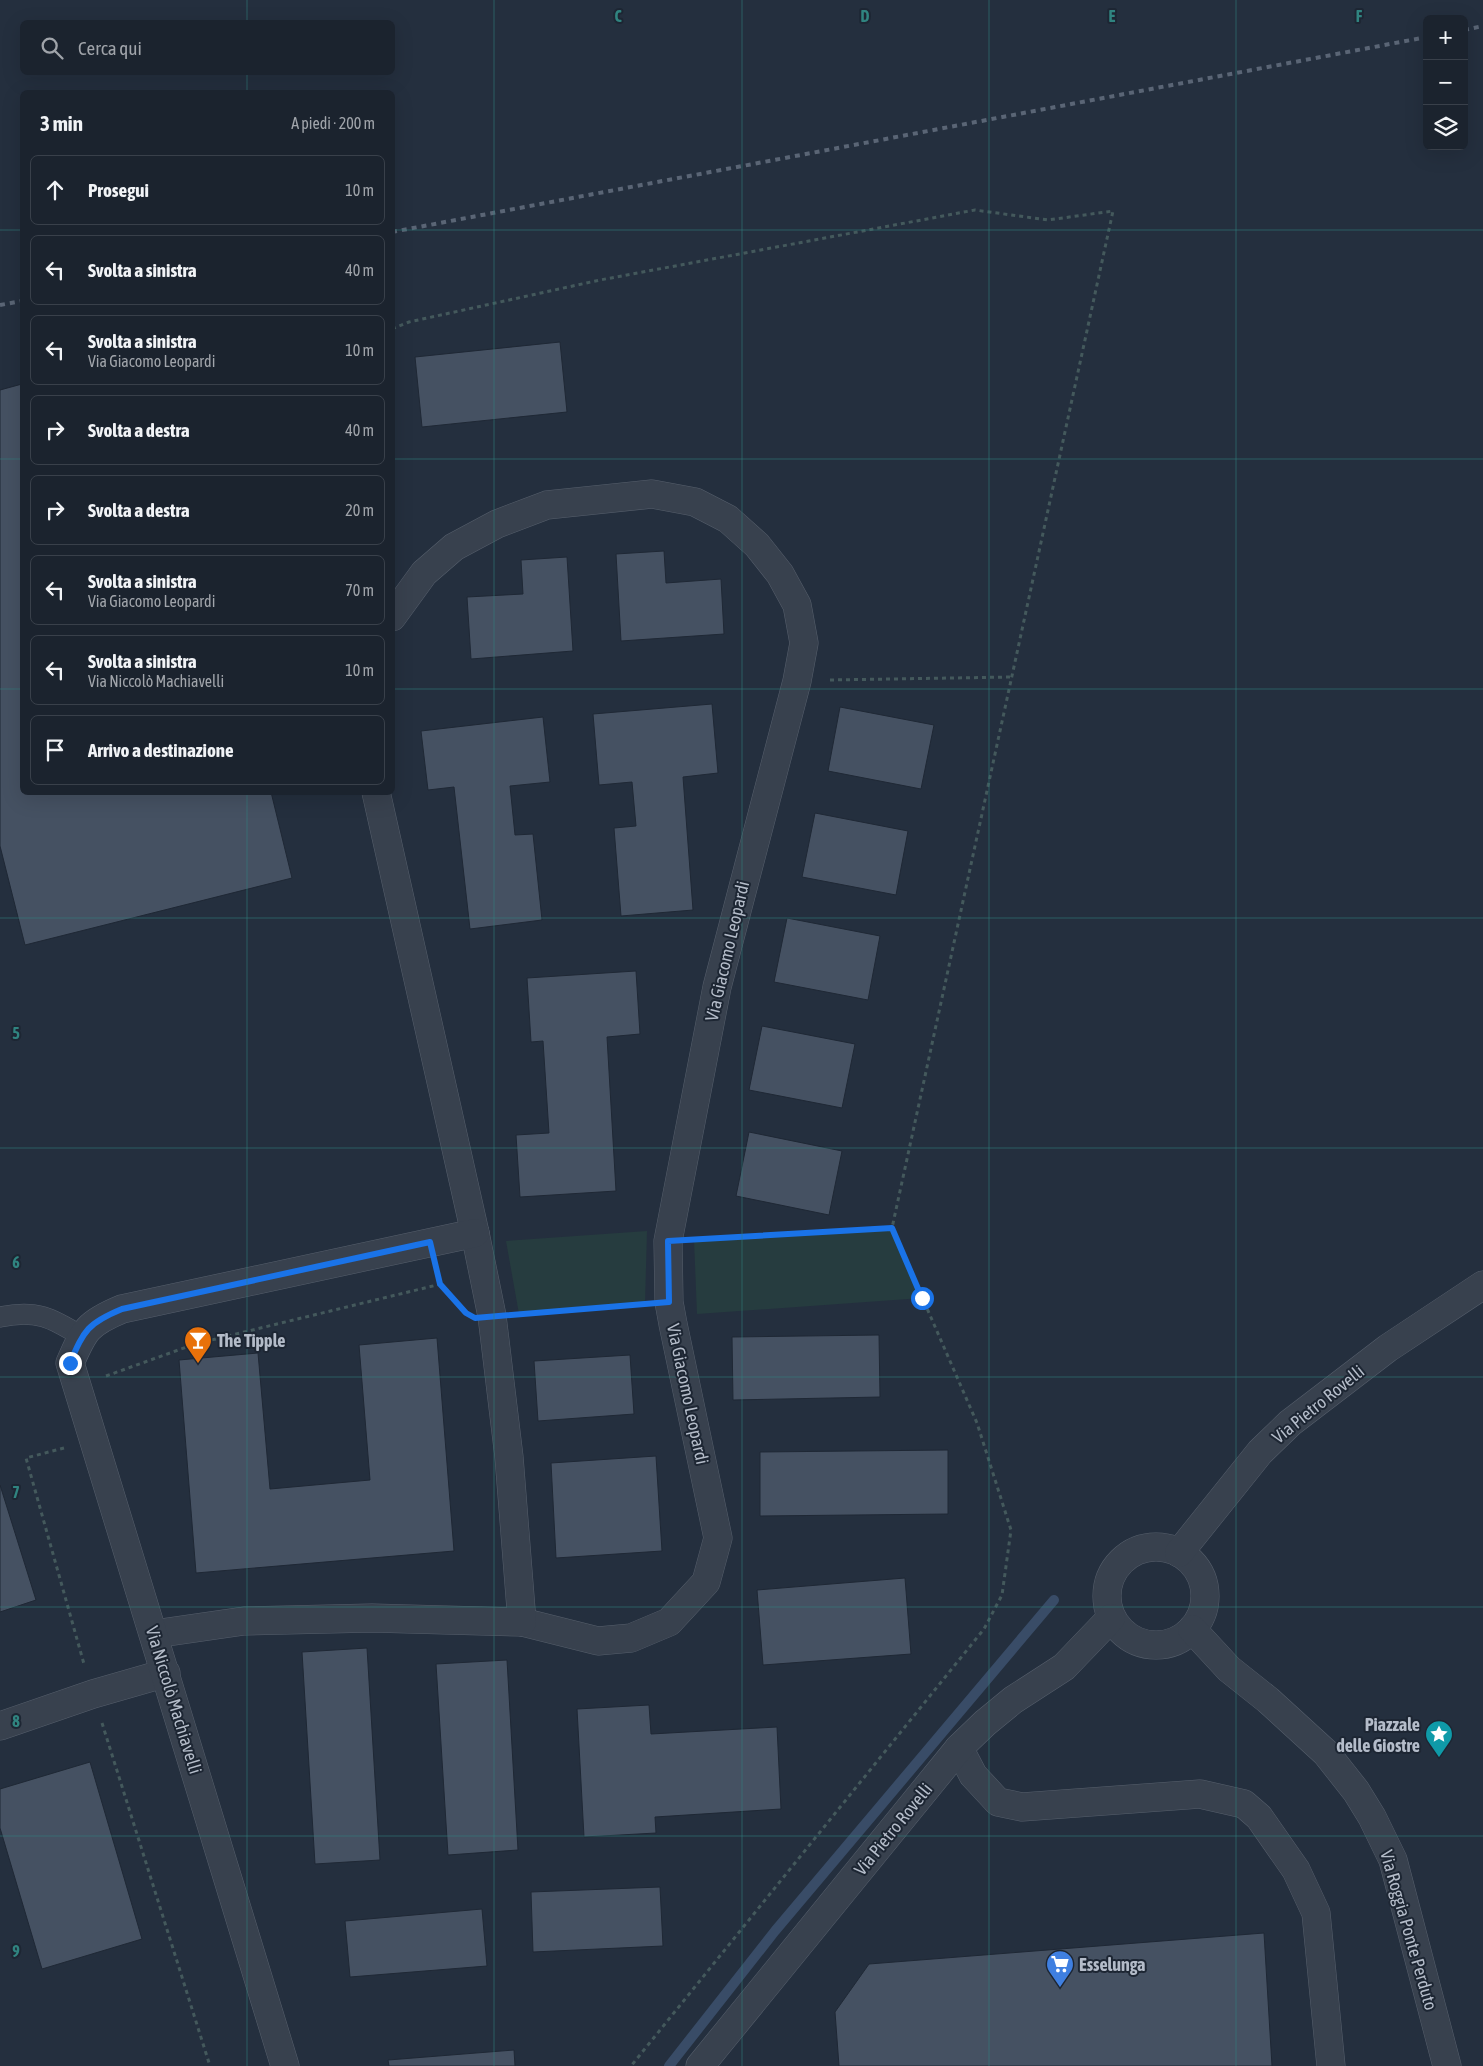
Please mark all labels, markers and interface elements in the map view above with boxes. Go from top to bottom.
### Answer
text: C [614,7,622,25]
text: D [861,7,870,25]
text: E [1109,7,1116,25]
text: F [1356,7,1363,25]
map controls [1423,15,1468,150]
button: + [1423,15,1468,60]
search box [20,20,395,75]
icon: search [38,34,66,62]
text: Cerca qui [78,37,142,59]
button: − [1423,60,1468,105]
button: layers [1423,105,1468,150]
text: 3 min [40,111,83,135]
text: A piedi · 200 m [291,114,375,132]
icon: ahead [41,176,69,204]
text: Prosegui [88,179,149,201]
text: 10 m [345,181,374,199]
icon: left [41,256,69,284]
text: Svolta a sinistra [88,259,197,281]
text: 40 m [345,261,374,279]
text: Svolta a sinistra [88,330,197,352]
icon: left [41,336,69,364]
text: 10 m [345,341,374,359]
text: Via Giacomo Leopardi [88,352,215,370]
icon: right [41,416,69,444]
text: Svolta a destra [88,419,190,441]
text: 40 m [345,421,374,439]
icon: right [41,496,69,524]
text: Svolta a destra [88,499,190,521]
text: 20 m [345,501,374,519]
text: Svolta a sinistra [88,570,197,592]
icon: left [41,576,69,604]
text: 70 m [345,581,374,599]
text: Via Giacomo Leopardi [88,592,215,610]
text: Svolta a sinistra [88,650,197,672]
icon: left [41,656,69,684]
text: 10 m [345,661,374,679]
text: Via Niccolò Machiavelli [88,672,224,690]
icon: arrive [41,736,69,764]
text: Arrivo a destinazione [88,739,234,761]
street label: Via Giacomo Leopardi [701,879,753,1023]
text: 5 [12,1024,20,1042]
text: 6 [12,1253,20,1271]
route start [911,1287,934,1310]
street label: Via Giacomo Leopardi [663,1322,713,1466]
bar icon: The Tipple [183,1325,213,1364]
place label: The Tipple [217,1330,285,1351]
route end [59,1352,82,1375]
street label: Via Pietro Rovelli [1268,1360,1368,1448]
text: 7 [12,1483,20,1501]
street label: Via Niccolò Machiavelli [142,1624,206,1776]
text: 8 [12,1712,20,1730]
place label: Piazzale delle Giostre [1336,1714,1420,1756]
place icon: Piazzale delle Giostre [1424,1719,1454,1758]
street label: Via Pietro Rovelli [849,1779,937,1879]
street label: Via Roggia Ponte Perduto [1376,1847,1442,2013]
text: 9 [12,1942,20,1960]
supermarket icon: Esselunga [1045,1949,1075,1988]
place label: Esselunga [1079,1954,1146,1975]

